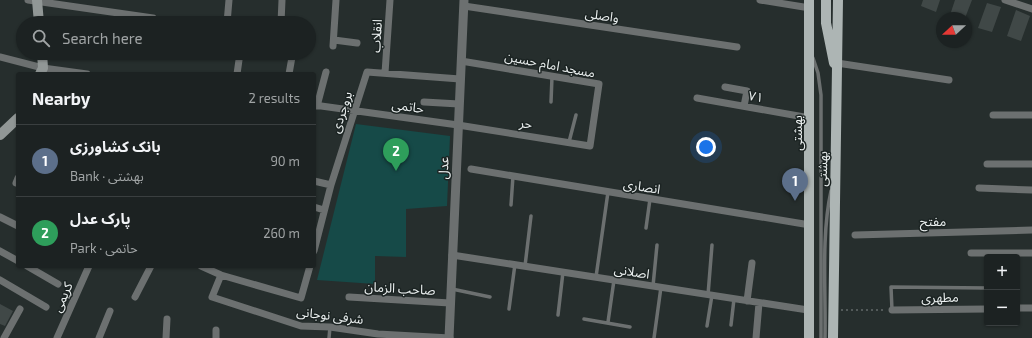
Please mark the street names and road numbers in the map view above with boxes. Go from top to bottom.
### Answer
street label: واصلی [584,5,620,26]
street label: انقلاب [367,19,385,53]
street label: مسجد امام حسین [503,47,597,83]
street label: ۷۱ [747,87,765,105]
street label: بروجردی [327,89,356,135]
street label: حاتمی [391,96,425,117]
street label: حر [517,114,534,132]
street label: بهشتى [789,115,806,151]
street label: بهشتی [814,151,831,187]
street label: عدل [434,156,453,180]
street label: انصاری [622,175,662,198]
street label: مفتح [920,213,947,232]
street label: اصلانی [613,260,651,283]
street label: صاحب الزمان [364,278,436,299]
street label: کریمی [48,279,77,315]
street label: مطهری [921,289,959,306]
street label: شرفی نوجانی [295,303,364,328]

